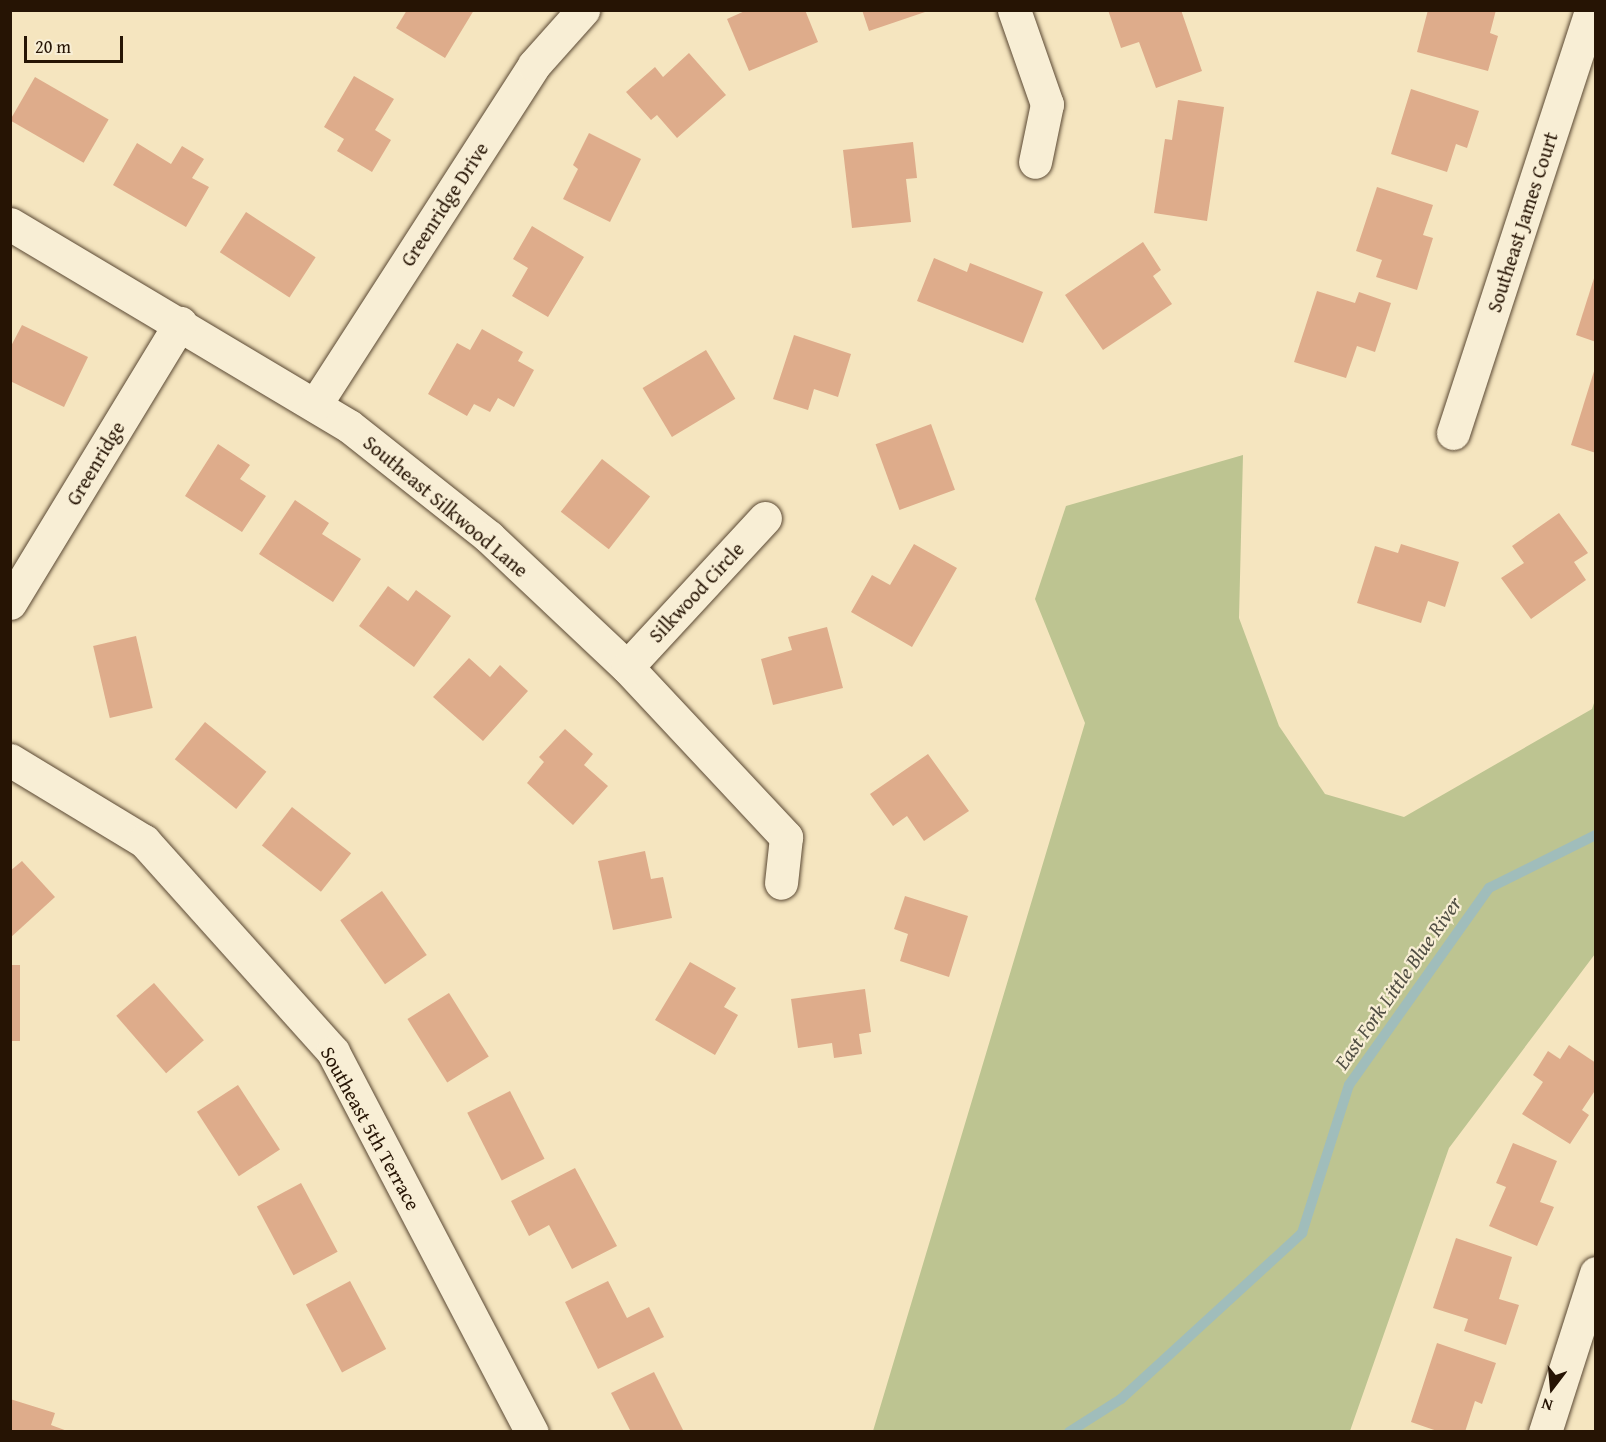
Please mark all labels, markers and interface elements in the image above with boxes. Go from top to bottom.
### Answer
scale bar [27,24,126,62]
text: 20 m [35,33,71,60]
street label: Southeast James Court [1481,129,1563,315]
street label: Greenridge Drive [395,138,493,270]
street label: Greenridge [61,417,129,509]
street label: Southeast Silkwood Lane [359,430,533,582]
street label: Silkwood Circle [643,537,749,647]
water label: East Fork Little Blue River [1329,892,1467,1074]
street label: Southeast 5th Terrace [316,1042,426,1214]
north arrow [1522,1358,1582,1418]
text: N [1539,1392,1555,1418]

